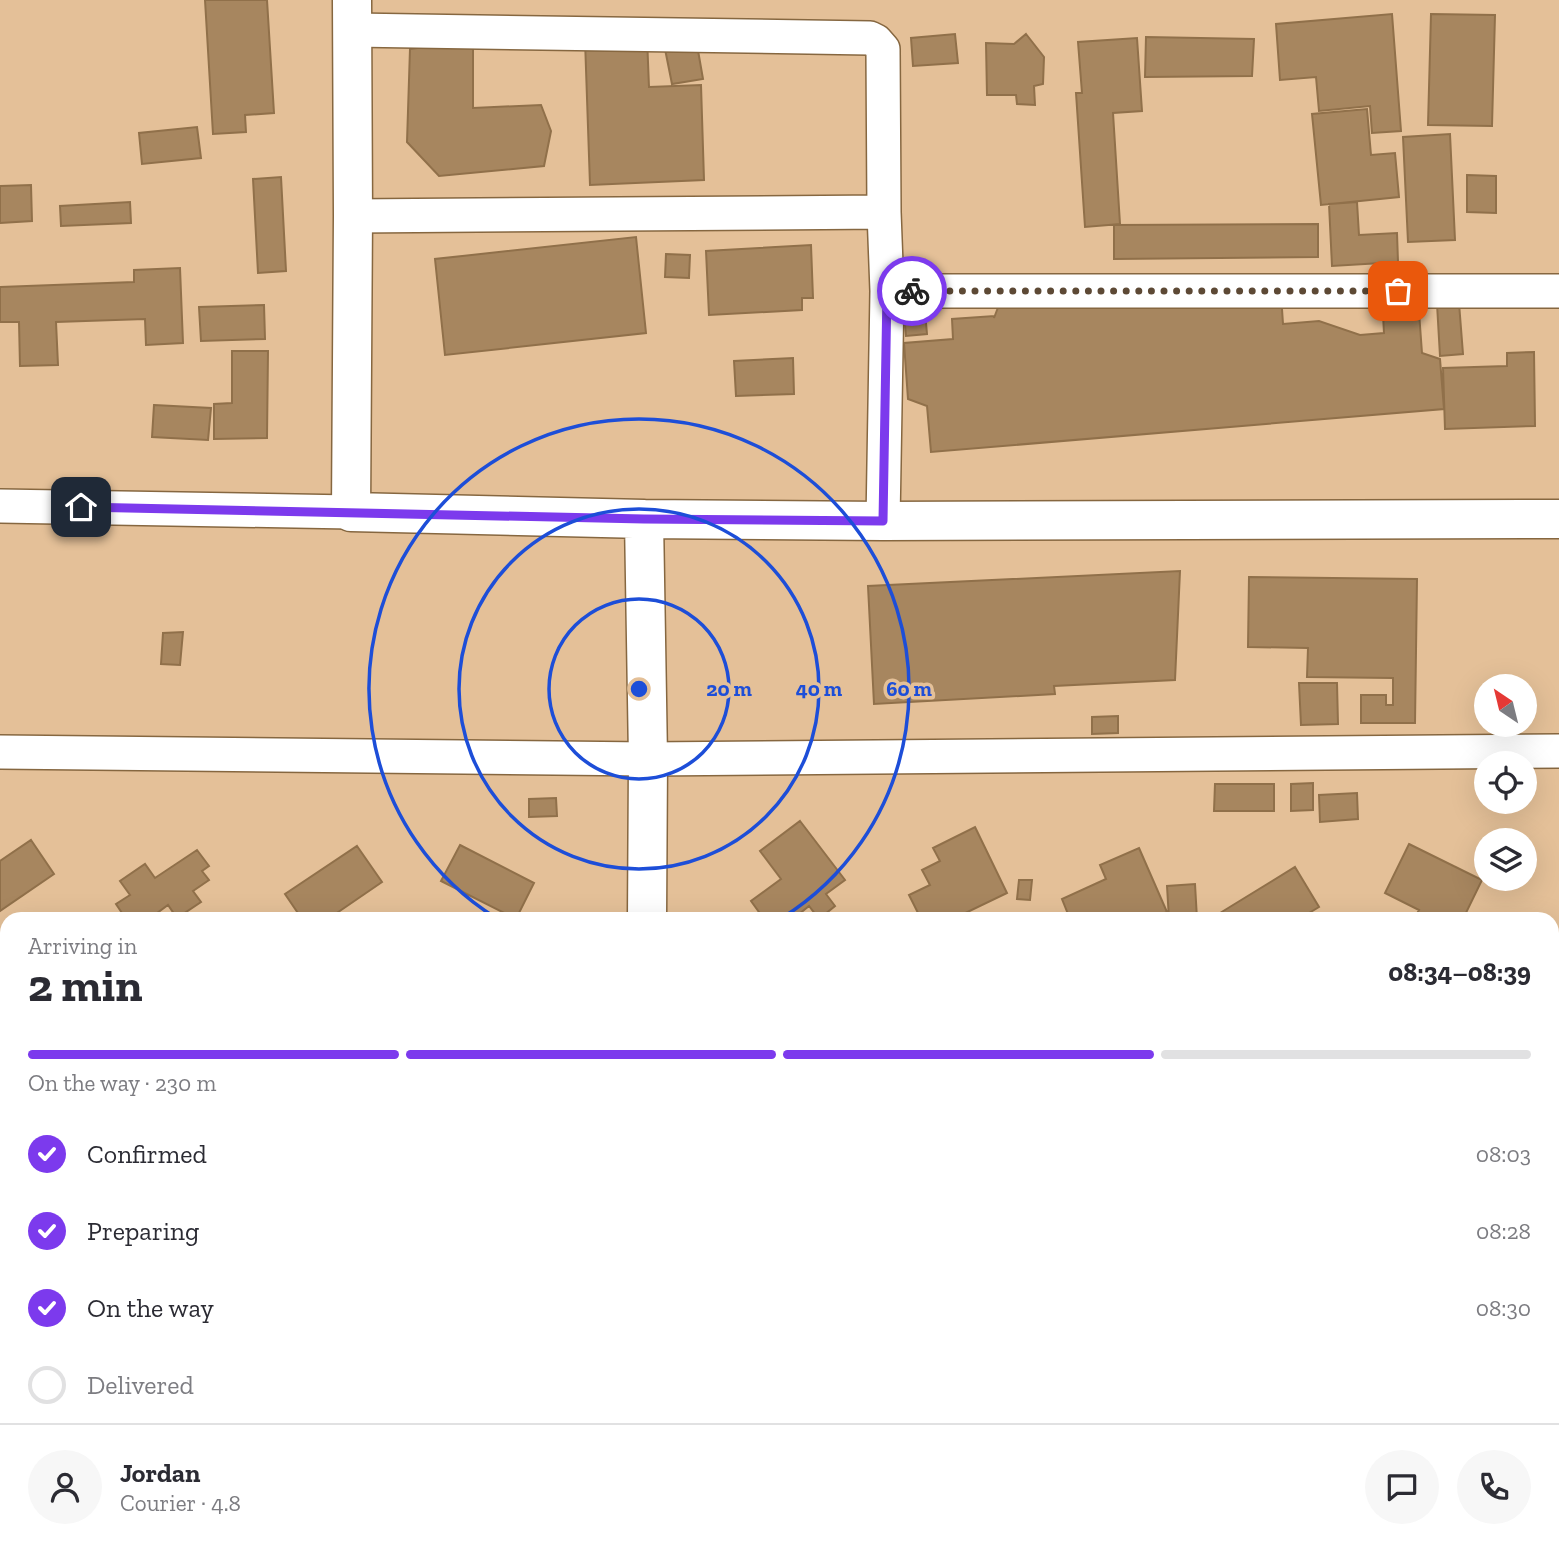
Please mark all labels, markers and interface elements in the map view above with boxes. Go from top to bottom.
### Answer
courier [877,256,947,326]
pin [1368,261,1428,321]
icon: bike [893,272,931,310]
icon: bag [1379,272,1417,310]
pin [51,477,111,537]
icon: home [62,488,100,526]
north arrow [1474,674,1536,737]
map controls [1474,674,1537,891]
text: 20 m [706,676,752,701]
text: 40 m [796,676,843,701]
text: 60 m [886,676,932,701]
centre of rings [627,677,651,701]
button: locate [1474,751,1537,814]
button: layers [1474,828,1537,891]
text: Arriving in [28,932,137,960]
text: 08:34–08:39 [1388,956,1531,988]
text: 2 min [28,958,143,1013]
text: On the way · 230 m [28,1069,216,1097]
icon: check [28,1135,66,1173]
text: Confirmed [87,1138,207,1170]
text: 08:03 [1476,1140,1531,1168]
icon: check [28,1212,66,1250]
text: Preparing [87,1215,199,1247]
text: 08:28 [1476,1217,1531,1245]
icon: check [28,1289,66,1327]
text: On the way [87,1292,214,1324]
text: 08:30 [1476,1294,1531,1322]
text: Delivered [87,1369,194,1401]
button: person [28,1450,102,1524]
button: chat [1365,1450,1439,1524]
button: phone [1457,1450,1531,1524]
text: Jordan [120,1457,200,1489]
text: Courier · 4.8 [120,1489,241,1517]

